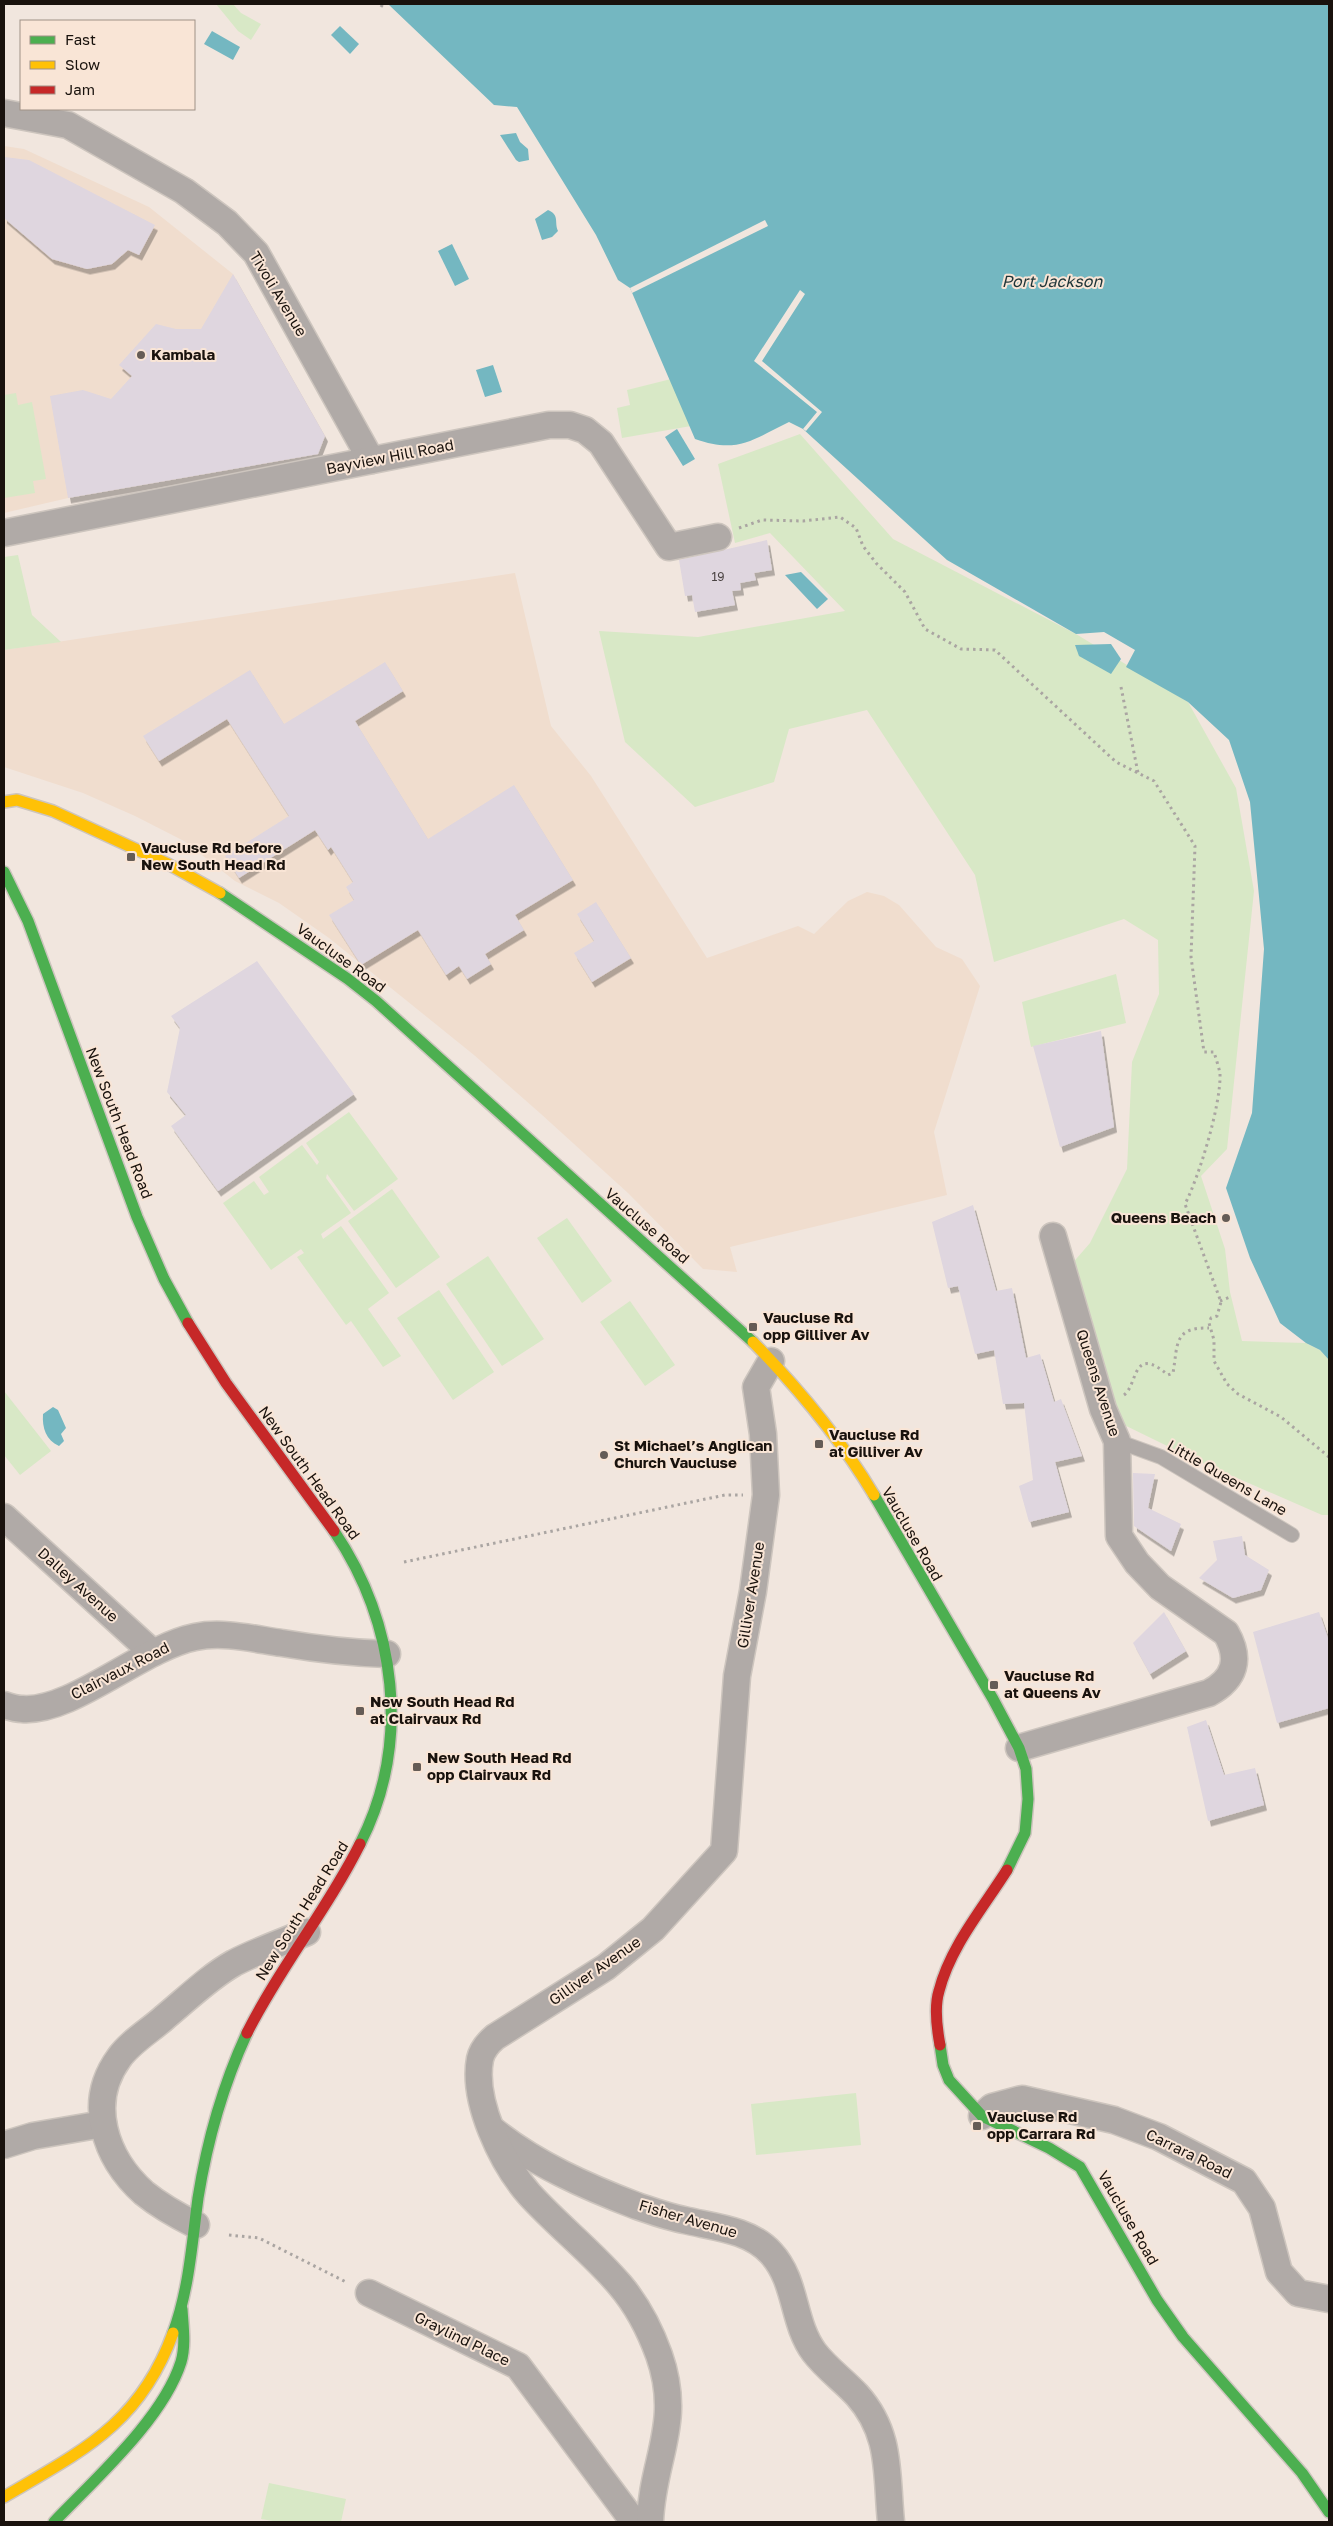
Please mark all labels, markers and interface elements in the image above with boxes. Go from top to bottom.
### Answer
legend [20,20,195,110]
text: Fast [65,30,96,48]
text: Slow [65,55,100,73]
text: Jam [65,80,95,98]
street label: Tivoli Avenue [246,248,311,339]
water label: Port Jackson [1002,271,1103,291]
place label: Kambala [151,345,216,363]
marker: Kambala [135,349,147,361]
street label: Bayview Hill Road [325,435,455,477]
house number: 19 [711,569,725,584]
place label: Vaucluse Rd before New South Head Rd [141,838,286,873]
marker: Vaucluse Rd before New South Head Rd [125,851,137,863]
street label: Vaucluse Road [293,919,390,996]
street label: New South Head Road [83,1044,157,1201]
street label: Vaucluse Road [602,1184,694,1267]
place label: Queens Beach [1111,1208,1216,1226]
marker: Queens Beach [1220,1212,1232,1224]
place label: Vaucluse Rd opp Gilliver Av [763,1308,869,1343]
marker: Vaucluse Rd opp Gilliver Av [747,1321,759,1333]
street label: Queens Avenue [1073,1327,1125,1439]
street label: New South Head Road [255,1402,364,1543]
place label: Vaucluse Rd at Gilliver Av [829,1425,923,1460]
place label: St Michael’s Anglican Church Vaucluse [614,1436,772,1471]
street label: Little Queens Lane [1164,1436,1291,1519]
marker: Vaucluse Rd at Gilliver Av [813,1438,825,1450]
marker: St Michael’s Anglican Church Vaucluse [598,1449,610,1461]
street label: Vaucluse Road [879,1483,947,1584]
street label: Gilliver Avenue [733,1540,767,1649]
street label: Dalley Avenue [35,1543,123,1625]
street label: Clairvaux Road [67,1638,172,1703]
place label: Vaucluse Rd at Queens Av [1004,1666,1101,1701]
marker: Vaucluse Rd at Queens Av [988,1679,1000,1691]
place label: New South Head Rd at Clairvaux Rd [370,1692,515,1727]
marker: New South Head Rd at Clairvaux Rd [354,1705,366,1717]
place label: New South Head Rd opp Clairvaux Rd [427,1748,572,1783]
marker: New South Head Rd opp Clairvaux Rd [411,1761,423,1773]
street label: New South Head Road [251,1838,351,1983]
street label: Gilliver Avenue [545,1932,644,2008]
place label: Vaucluse Rd opp Carrara Rd [987,2107,1095,2142]
marker: Vaucluse Rd opp Carrara Rd [971,2120,983,2132]
street label: Carrara Road [1144,2125,1235,2182]
street label: Vaucluse Road [1095,2167,1163,2268]
street label: Fisher Avenue [637,2195,740,2241]
street label: Graylind Place [412,2307,513,2369]

